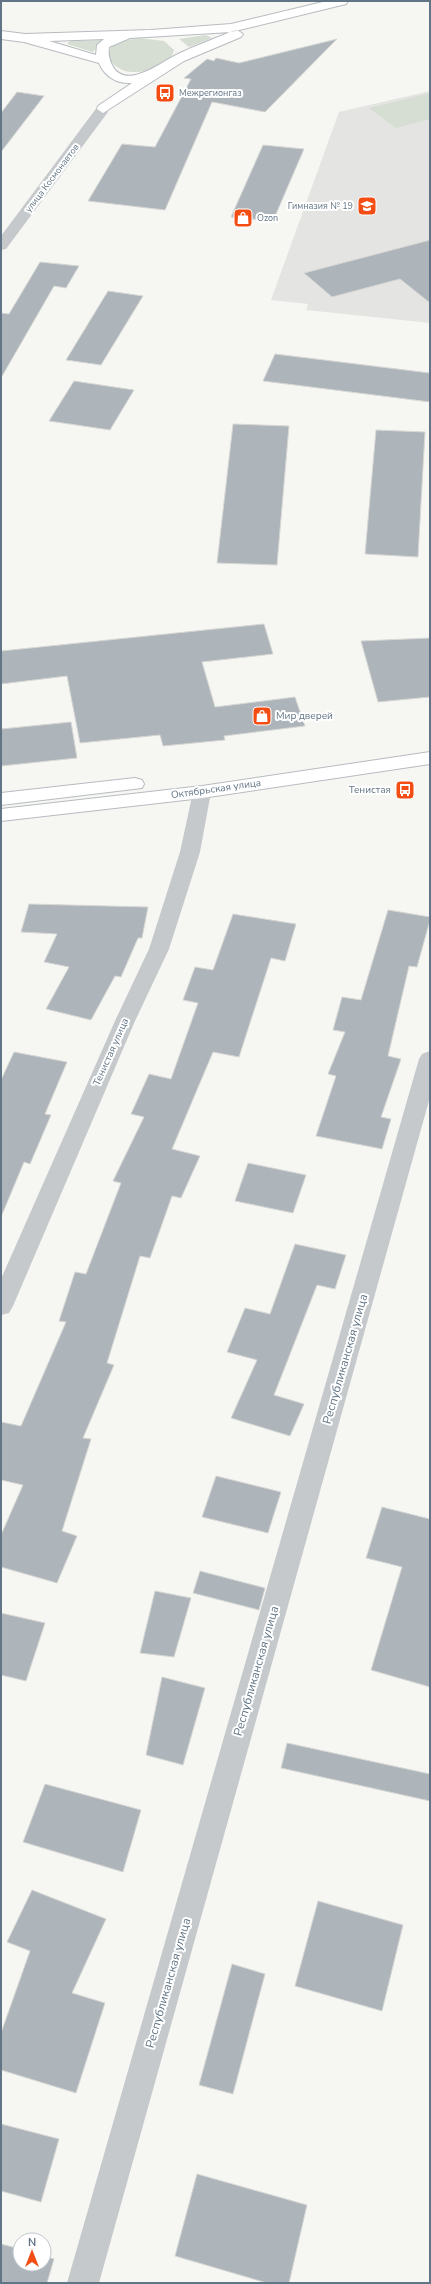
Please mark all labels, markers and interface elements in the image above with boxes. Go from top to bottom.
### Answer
bus stop icon: Межрегионгаз [154,82,176,104]
place label: Межрегионгаз [179,87,242,99]
street label: улица Космонавтов [22,141,82,215]
school or university icon: Гимназия № 19 [356,195,378,217]
place label: Гимназия № 19 [288,200,353,212]
shop icon: Ozon [232,207,254,229]
place label: Ozon [257,212,278,224]
shop icon: Мир дверей [251,705,273,727]
place label: Мир дверей [276,709,333,723]
street label: Октябрьская улица [170,776,262,802]
bus stop icon: Тенистая [394,779,416,801]
place label: Тенистая [349,783,391,797]
street label: Тенистая улица [90,1016,132,1088]
street label: Республиканская улица [319,1292,371,1426]
street label: Республиканская улица [230,1604,282,1738]
street label: Республиканская улица [142,1916,194,2050]
north arrow [12,2232,52,2272]
text: N [28,2235,36,2250]

